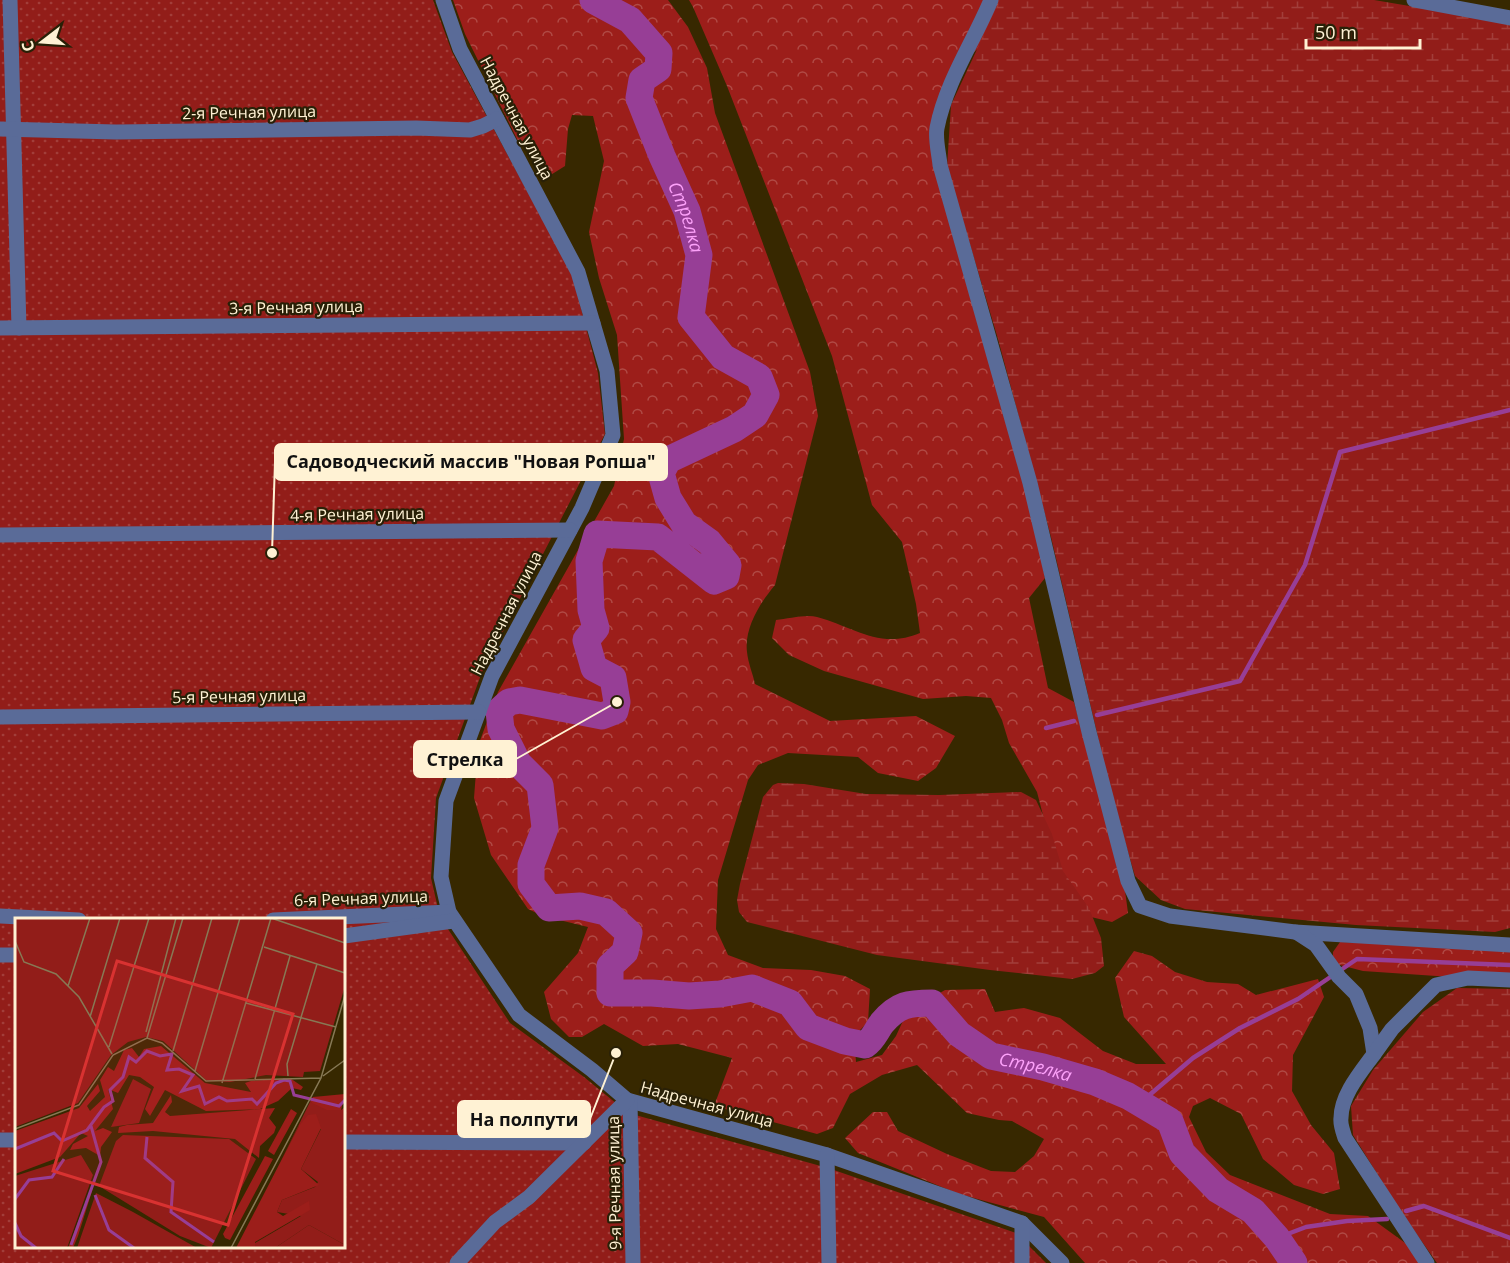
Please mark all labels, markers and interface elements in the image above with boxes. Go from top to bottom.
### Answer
north arrow [12,12,72,72]
scale bar [1306,12,1420,50]
text: 50 m [1315,20,1357,44]
text: С [16,38,40,54]
street label: Надречная улица [475,53,559,183]
street label: 2-я Речная улица [182,100,316,124]
water label: Стрелка [663,177,710,255]
street label: 3-я Речная улица [229,295,363,319]
callout: Садоводческий массив "Новая Ропша" [275,444,667,480]
text: Садоводческий массив "Новая Ропша" [287,449,655,473]
street label: 4-я Речная улица [290,502,424,526]
street label: Надречная улица [465,547,547,679]
street label: 5-я Речная улица [172,684,306,708]
callout: Стрелка [414,741,516,777]
text: Стрелка [426,747,504,771]
street label: 6-я Речная улица [294,885,428,911]
inset map [15,918,345,1248]
water label: Стрелка [997,1046,1075,1087]
street label: Надречная улица [638,1076,776,1132]
callout: На полпути [458,1101,590,1137]
text: На полпути [470,1107,578,1131]
street label: 9-я Речная улица [602,1116,626,1250]

